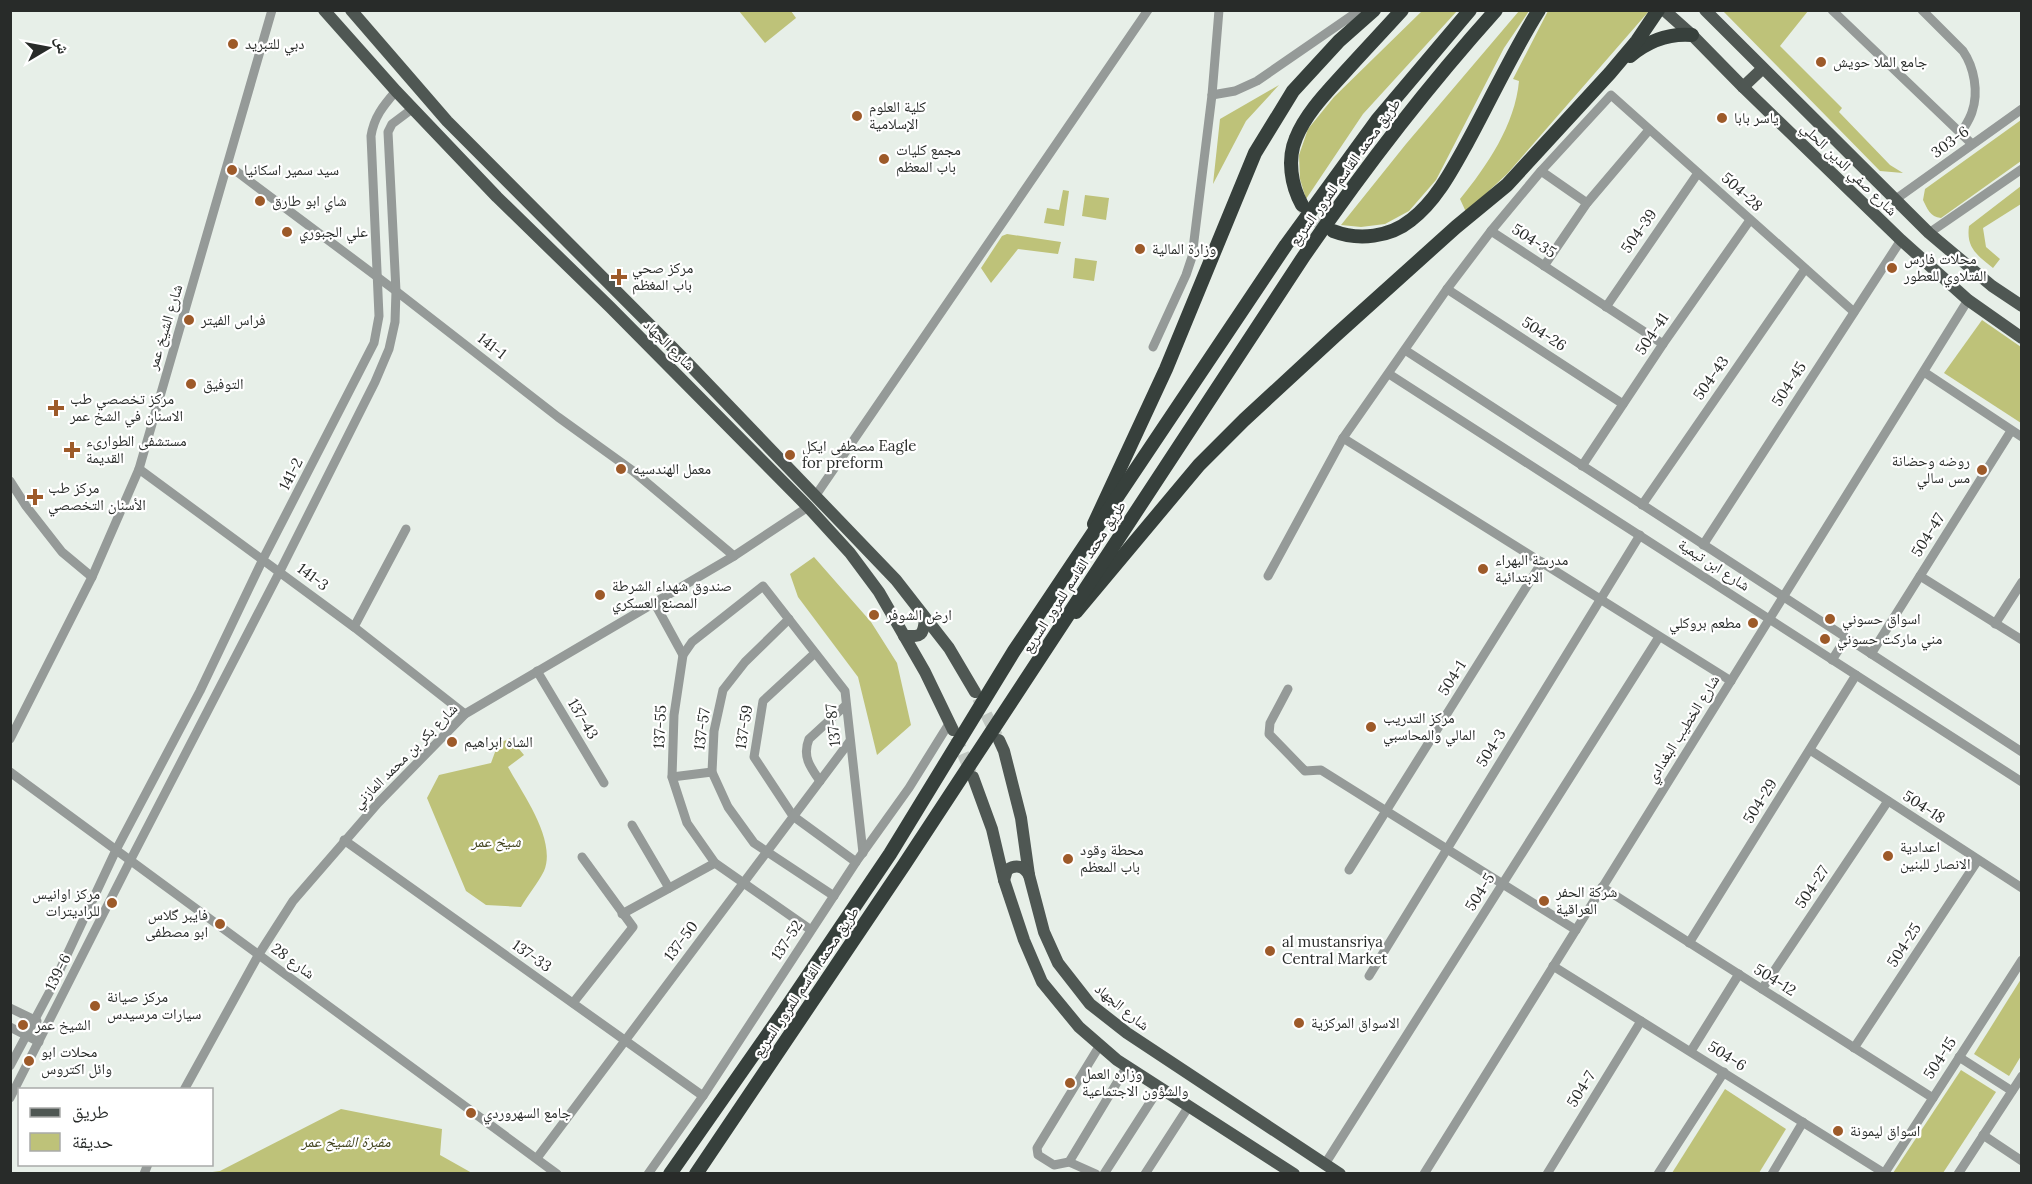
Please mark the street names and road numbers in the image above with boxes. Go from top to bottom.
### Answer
street label: طريق محمد القاسم للمرور السريع [1285,94,1405,250]
street label: شارع صفي الدين الحلي [1795,118,1902,222]
street label: 303-6 [1927,122,1972,162]
street label: 504-28 [1718,168,1767,215]
street label: 504-39 [1617,205,1661,256]
street label: 504-35 [1508,219,1560,262]
street label: شارع الشيخ عمر [142,282,188,373]
street label: 504-41 [1631,309,1672,358]
street label: 504-26 [1518,312,1570,355]
street label: شارع الجهاد [639,315,699,375]
street label: 141-1 [474,328,510,363]
street label: 504-43 [1689,352,1733,403]
street label: 504-45 [1767,358,1810,410]
street label: 141-2 [274,454,307,493]
street label: طريق محمد القاسم للمرور السريع [1017,497,1131,657]
street label: 504-47 [1907,509,1948,560]
street label: شارع ابن تيمية [1674,534,1754,596]
street label: 141-3 [294,559,333,594]
street label: 504-1 [1433,657,1470,699]
street label: شارع الخطيب البغدادي [1642,671,1726,788]
street label: 137-43 [564,695,603,742]
street label: شارع بكر بن محمد المازني [348,699,463,814]
street label: 137-87 [821,703,844,747]
street label: 137-59 [731,704,756,750]
street label: 137-55 [649,705,670,749]
street label: 137-57 [689,706,714,751]
street label: 504-3 [1472,725,1509,770]
street label: 504-29 [1738,775,1781,827]
street label: 504-18 [1900,786,1949,827]
street label: 504-27 [1790,862,1833,912]
street label: 504-5 [1461,869,1499,914]
street label: طريق محمد القاسم للمرور السريع [748,903,864,1061]
street label: 137-52 [767,916,806,963]
street label: 137-50 [659,917,702,964]
street label: 504-25 [1882,919,1925,970]
street label: 137-33 [509,935,556,976]
street label: شارع 28 [267,939,319,984]
street label: 139-6 [40,950,75,993]
street label: 504-12 [1751,959,1800,1000]
street label: شارع الجهاد [1090,979,1154,1035]
street label: 504-15 [1919,1033,1960,1082]
street label: 504-6 [1705,1036,1750,1075]
street label: 504-7 [1562,1067,1599,1110]

